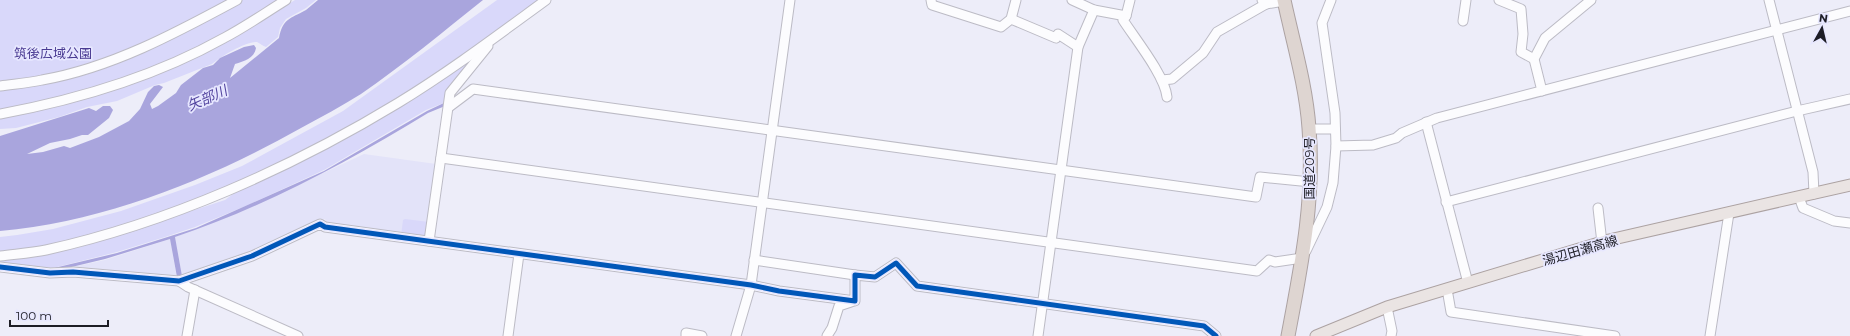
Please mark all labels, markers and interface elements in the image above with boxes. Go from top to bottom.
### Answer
north arrow [1802,8,1842,48]
text: N [1818,11,1829,26]
park label: 筑後広域公園 [14,45,92,61]
water label: 矢部川 [184,80,232,115]
street label: 国道209号 [1301,137,1317,199]
street label: 湯辺田瀬高線 [1540,232,1620,268]
scale bar [10,302,108,328]
text: 100 m [16,308,52,323]

